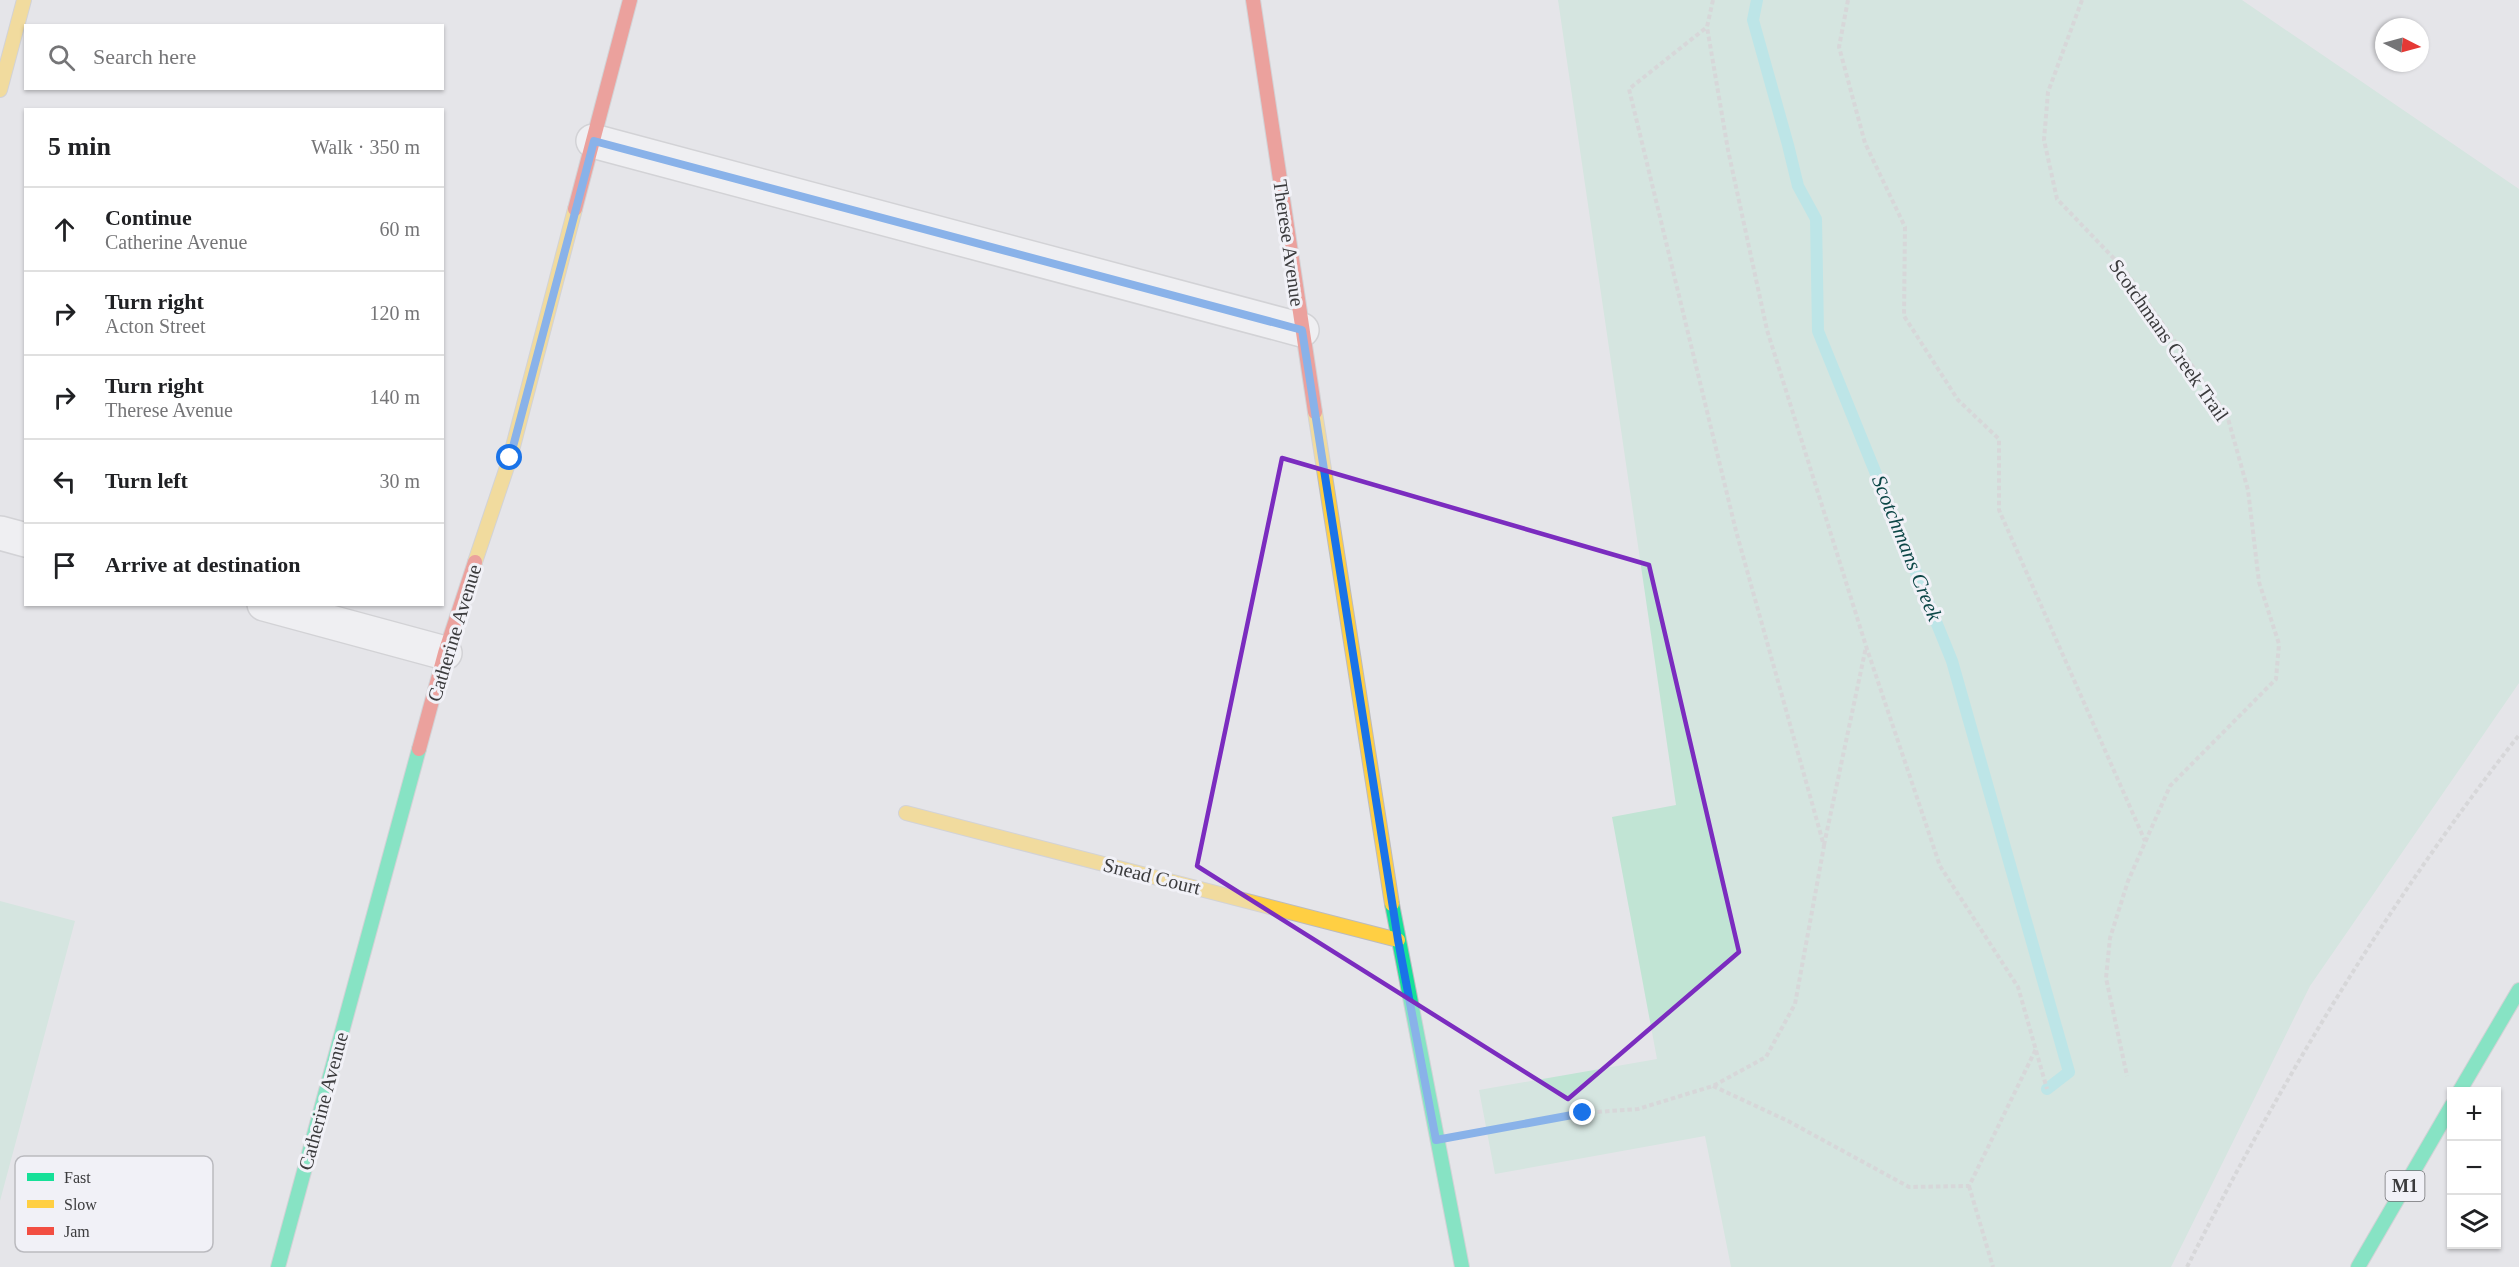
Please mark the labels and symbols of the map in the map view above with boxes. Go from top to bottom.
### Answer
north arrow [2375,18,2429,72]
street label: Therese Avenue [1269,178,1309,308]
street label: Scotchmans Creek Trail [2105,255,2233,425]
route start [496,444,522,470]
water label: Scotchmans Creek [1867,472,1947,625]
street label: Catherine Avenue [423,562,485,704]
street label: Snead Court [1101,853,1203,899]
street label: Catherine Avenue [294,1029,352,1173]
route end [1569,1099,1595,1125]
legend [15,1156,213,1252]
text: Fast [64,1169,91,1186]
road number: M1 [2386,1171,2424,1201]
text: Slow [64,1196,97,1213]
text: Jam [64,1223,90,1240]

